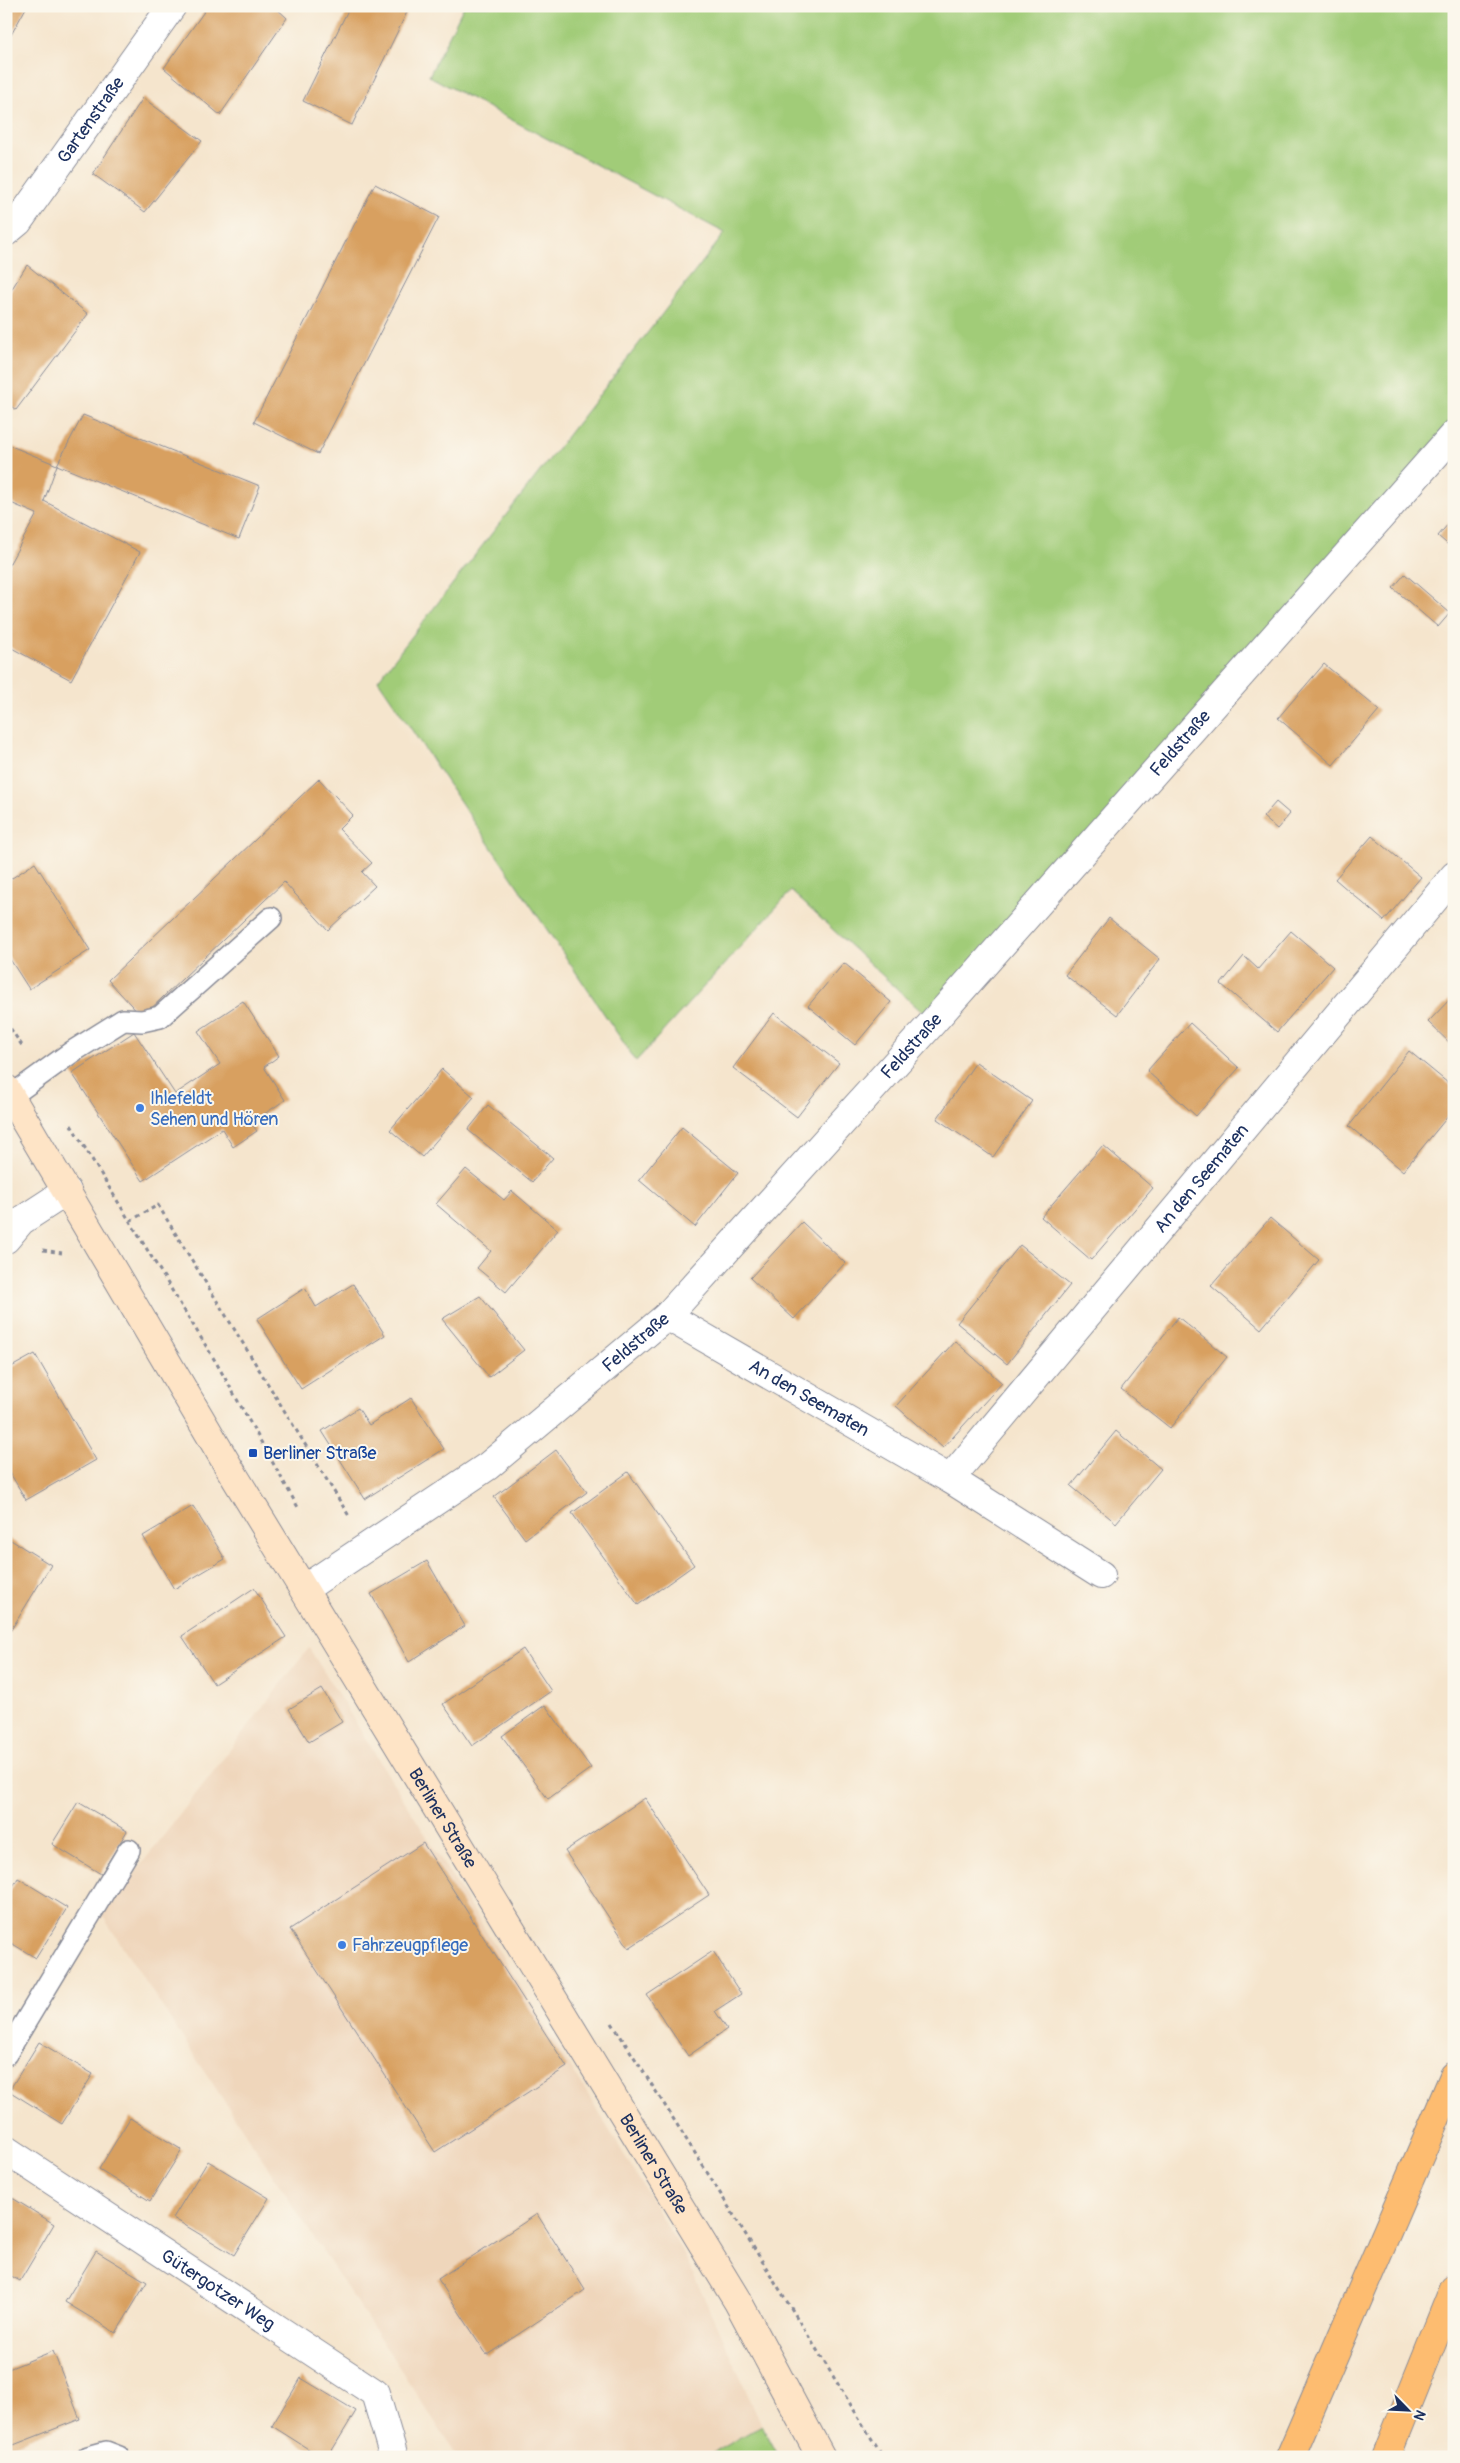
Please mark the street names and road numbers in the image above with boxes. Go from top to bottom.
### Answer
street label: Gartenstraße [52,72,130,168]
street label: Feldstraße [1145,705,1216,781]
street label: Feldstraße [876,1008,948,1084]
street label: An den Seematen [1150,1119,1254,1238]
street label: Feldstraße [598,1308,675,1377]
street label: An den Seematen [744,1355,873,1442]
street label: Berliner Straße [403,1764,482,1873]
street label: Berliner Straße [614,2110,693,2219]
street label: Gütergotzer Weg [157,2244,279,2336]

